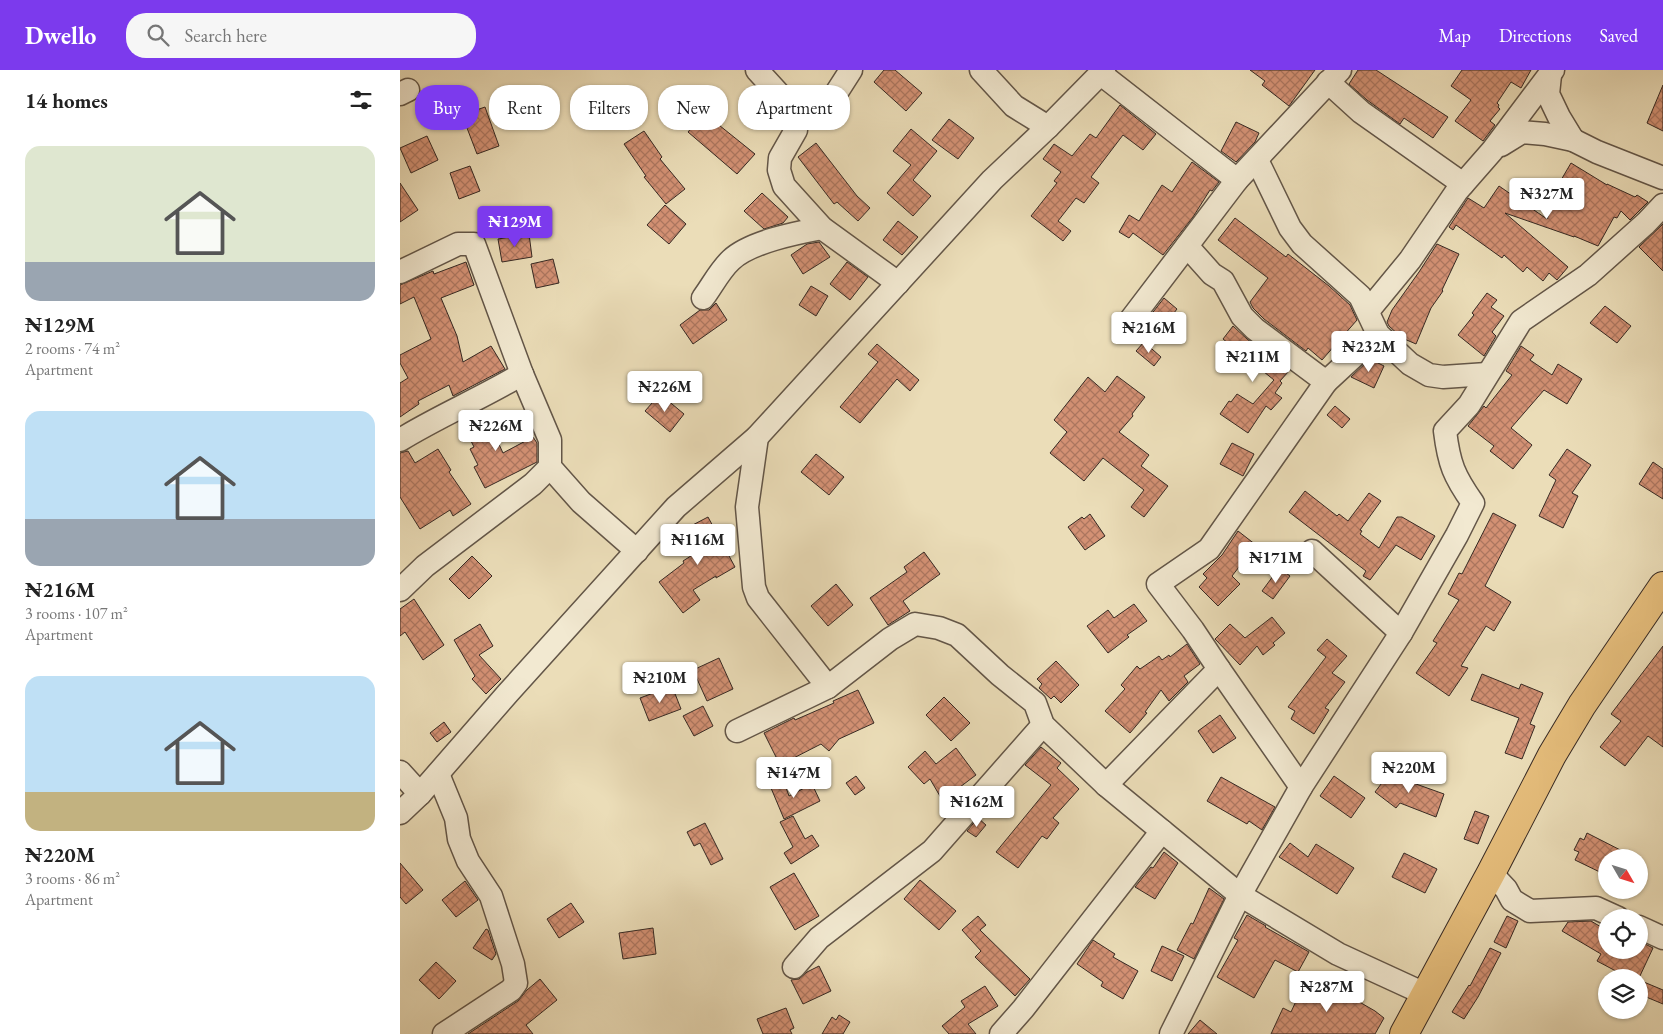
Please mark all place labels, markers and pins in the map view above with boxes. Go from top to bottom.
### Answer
pin: ₦327M [1512,178,1582,220]
pin: ₦129M [480,206,550,248]
pin: ₦216M [1114,312,1184,354]
pin: ₦232M [1334,330,1404,373]
pin: ₦211M [1218,340,1288,383]
pin: ₦226M [630,370,700,413]
pin: ₦226M [461,410,531,452]
pin: ₦116M [663,524,733,566]
pin: ₦171M [1241,542,1311,584]
pin: ₦210M [625,662,695,704]
pin: ₦220M [1374,752,1444,794]
pin: ₦147M [759,756,829,799]
pin: ₦162M [942,786,1012,828]
pin: ₦287M [1292,970,1362,1013]

